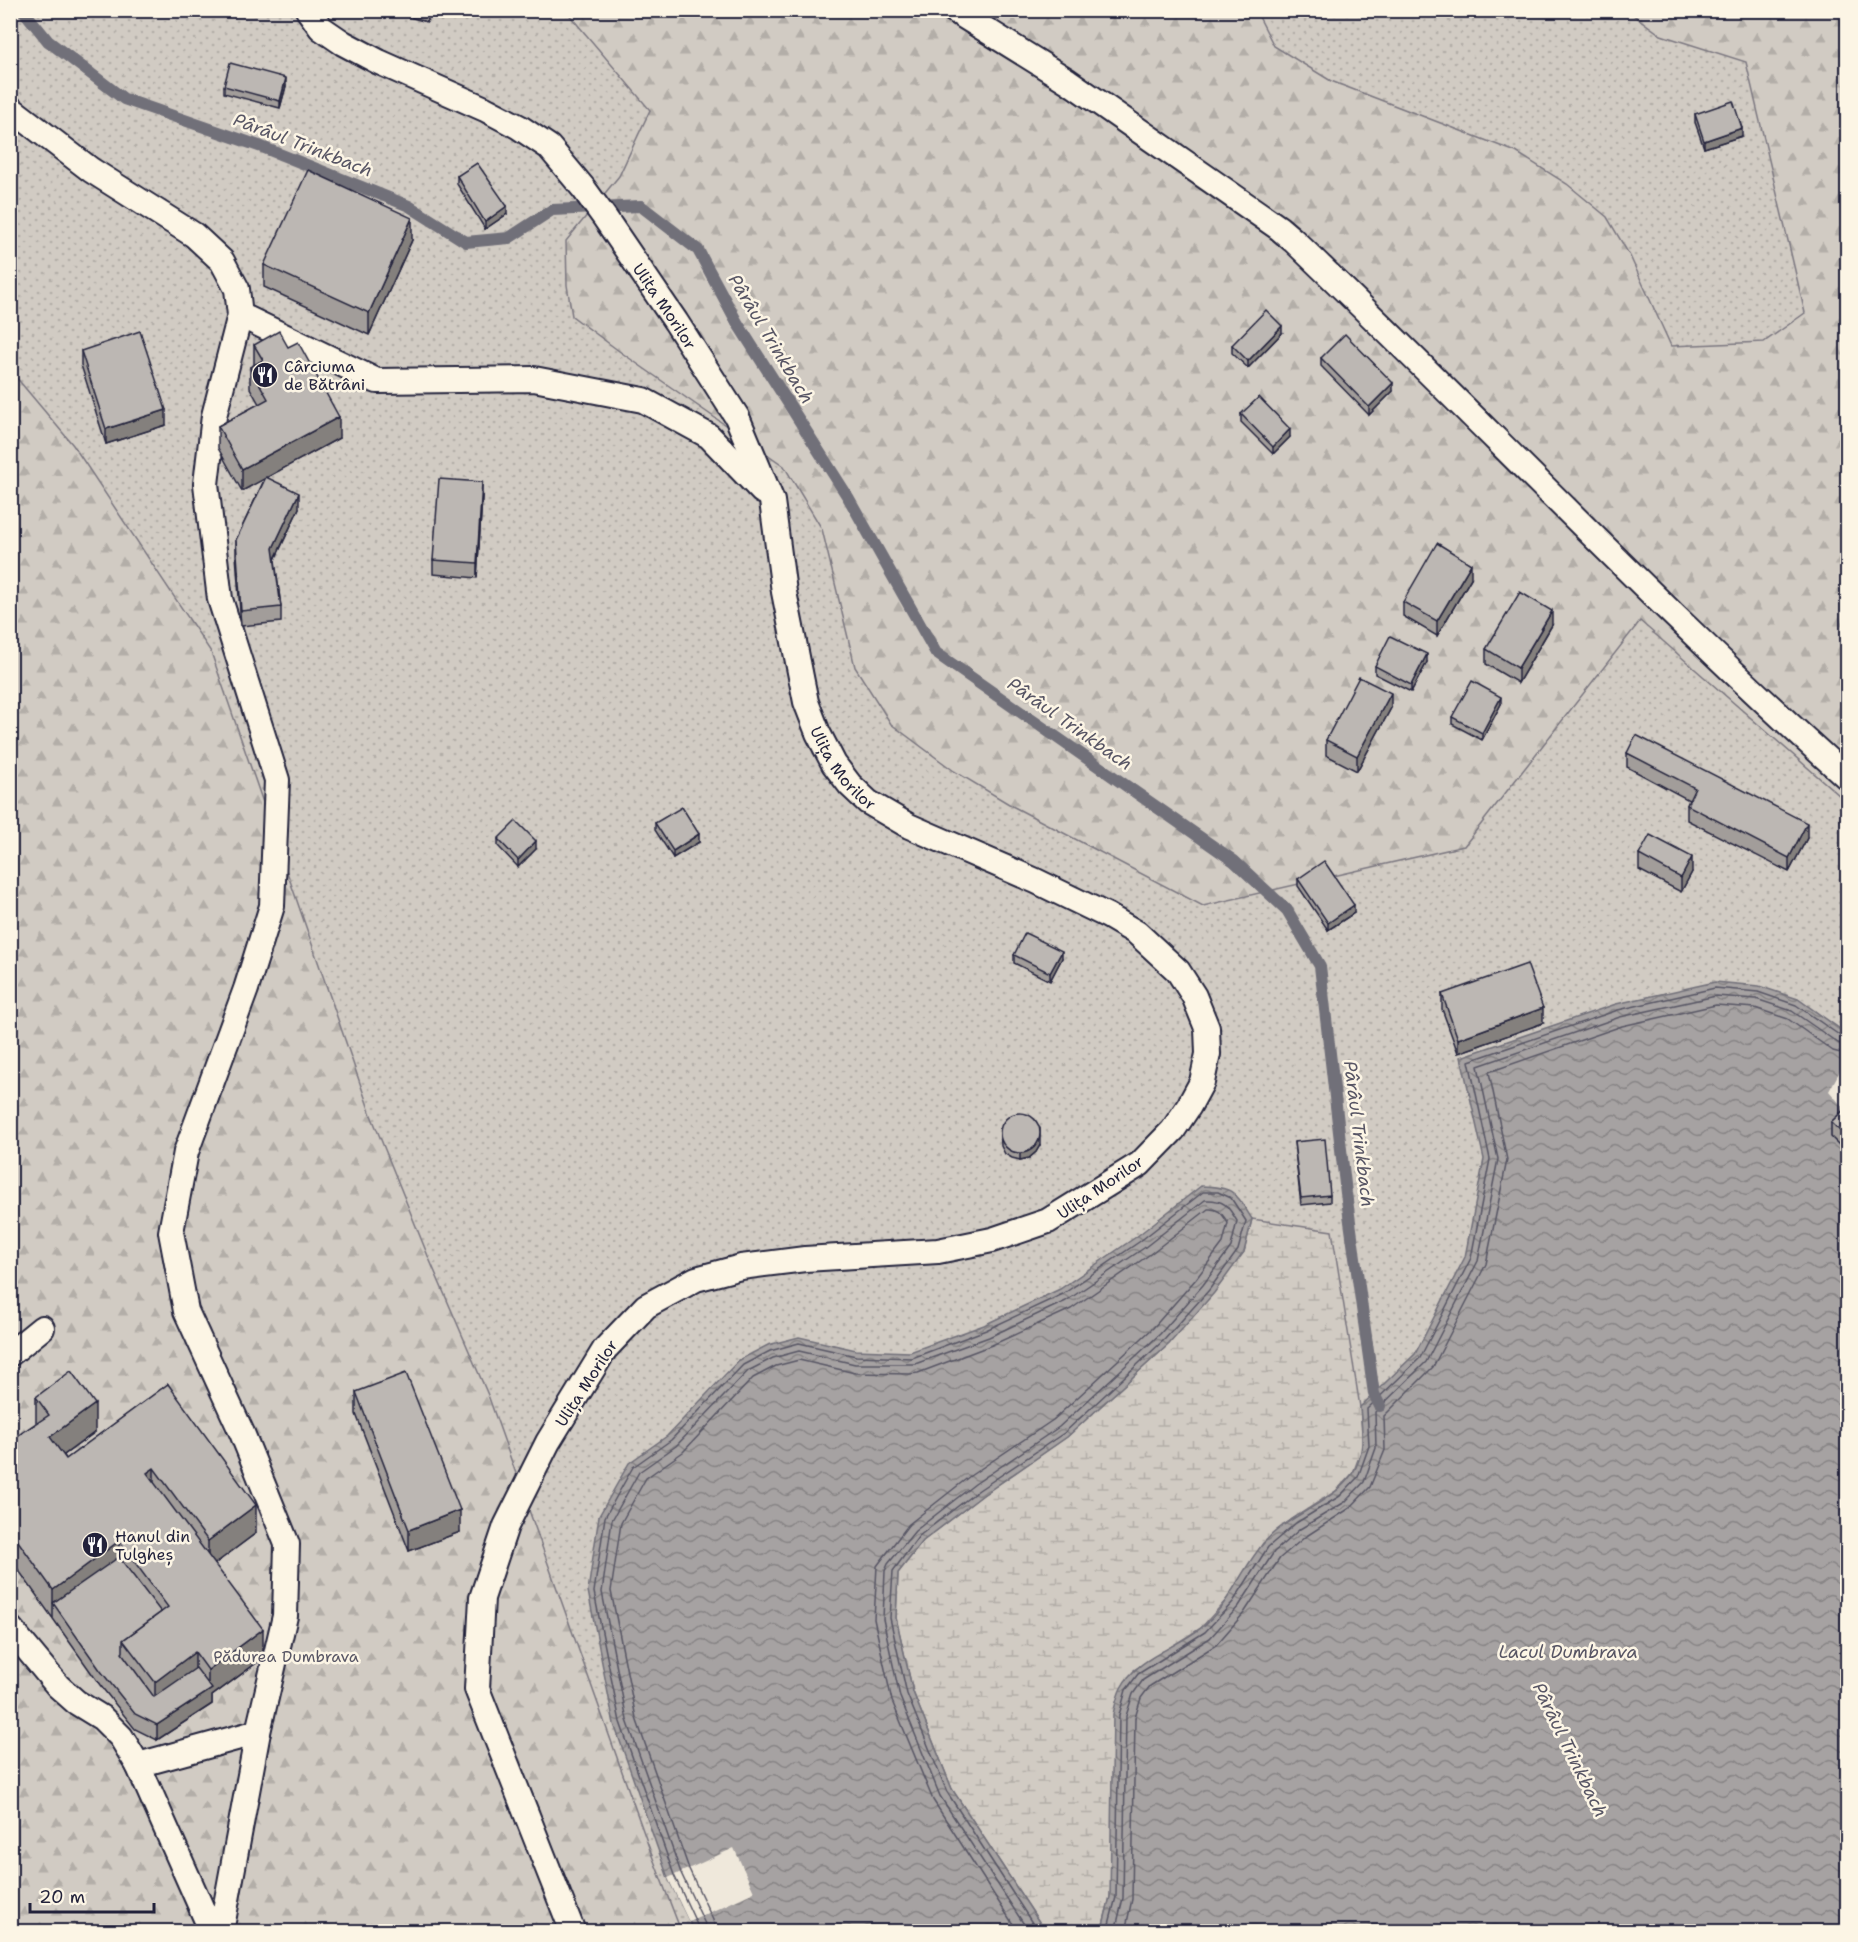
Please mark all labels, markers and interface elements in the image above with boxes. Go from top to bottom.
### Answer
water label: Pârâul Trinkbach [230,107,376,183]
street label: Ulița Morilor [628,259,701,354]
water label: Pârâul Trinkbach [723,270,819,408]
place label: Cârciuma de Bătrâni [284,356,365,395]
restaurant icon: Cârciuma de Bătrâni [250,360,280,390]
water label: Pârâul Trinkbach [1003,672,1137,776]
street label: Ulița Morilor [805,723,879,815]
water label: Pârâul Trinkbach [1338,1060,1380,1208]
street label: Ulița Morilor [1053,1151,1148,1225]
street label: Ulița Morilor [550,1336,623,1431]
place label: Hanul din Tulgheș [115,1526,190,1566]
restaurant icon: Hanul din Tulgheș [80,1530,110,1560]
water label: Lacul Dumbrava [1498,1640,1638,1664]
park label: Pădurea Dumbrava [213,1646,359,1667]
water label: Pârâul Trinkbach [1527,1679,1613,1821]
scale bar [30,1876,154,1914]
text: 20 m [39,1885,85,1909]

